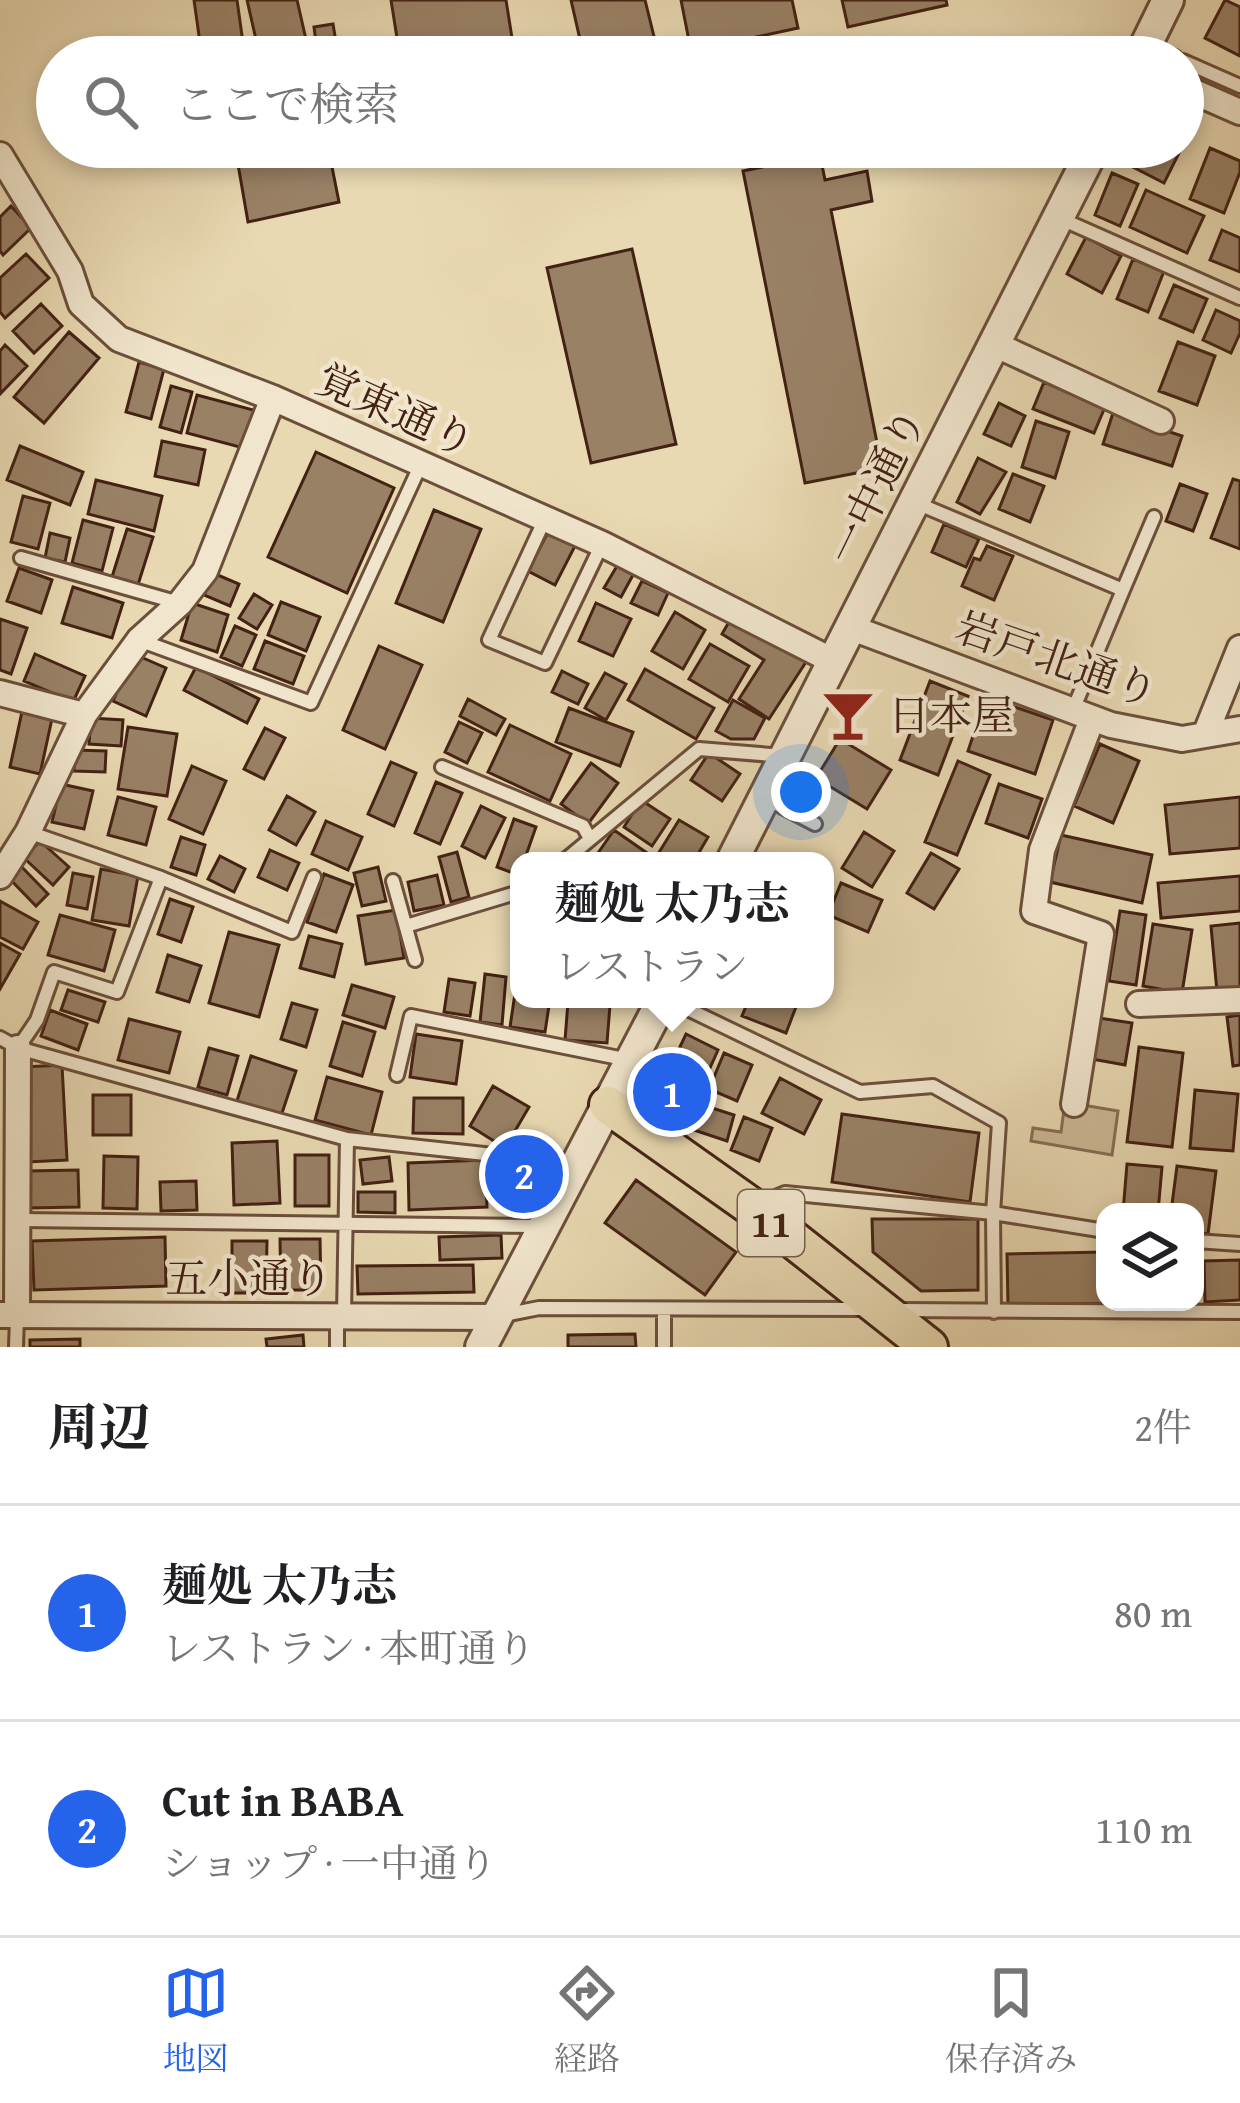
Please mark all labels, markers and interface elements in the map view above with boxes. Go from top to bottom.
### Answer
search box [36,36,1204,168]
icon: search [78,69,144,135]
text: ここで検索 [174,71,399,136]
street label: 覚東通り [307,348,485,472]
street label: 一中通り [811,397,940,575]
street label: 岩戸北通り [948,596,1166,722]
place label: 日本屋 [888,684,1014,745]
bar icon: 日本屋 [819,686,877,744]
your location [771,762,831,822]
popup [510,852,834,1008]
text: 麺処 太乃志 [555,870,789,935]
text: レストラン [555,937,748,994]
pin: 1 [633,1047,711,1137]
pin: 2 [485,1129,563,1219]
road number: 11 [738,1190,804,1256]
map controls [1096,1203,1204,1311]
button: layers [1096,1203,1204,1311]
street label: 五小通り [165,1247,333,1308]
text: 周辺 [48,1389,150,1464]
text: 2件 [1134,1398,1192,1455]
text: 麺処 太乃志 [162,1552,397,1617]
text: 1 [77,1584,97,1641]
text: 80 m [1114,1584,1192,1641]
text: レストラン · 本町通り [162,1619,535,1676]
text: Cut in BABA [162,1767,404,1832]
text: 2 [77,1800,97,1857]
text: 110 m [1095,1800,1192,1857]
text: ショップ · 一中通り [162,1834,497,1891]
tab: 地図 [163,1960,229,2082]
tab: 経路 [554,1960,620,2082]
tab: 保存済み [945,1960,1077,2082]

